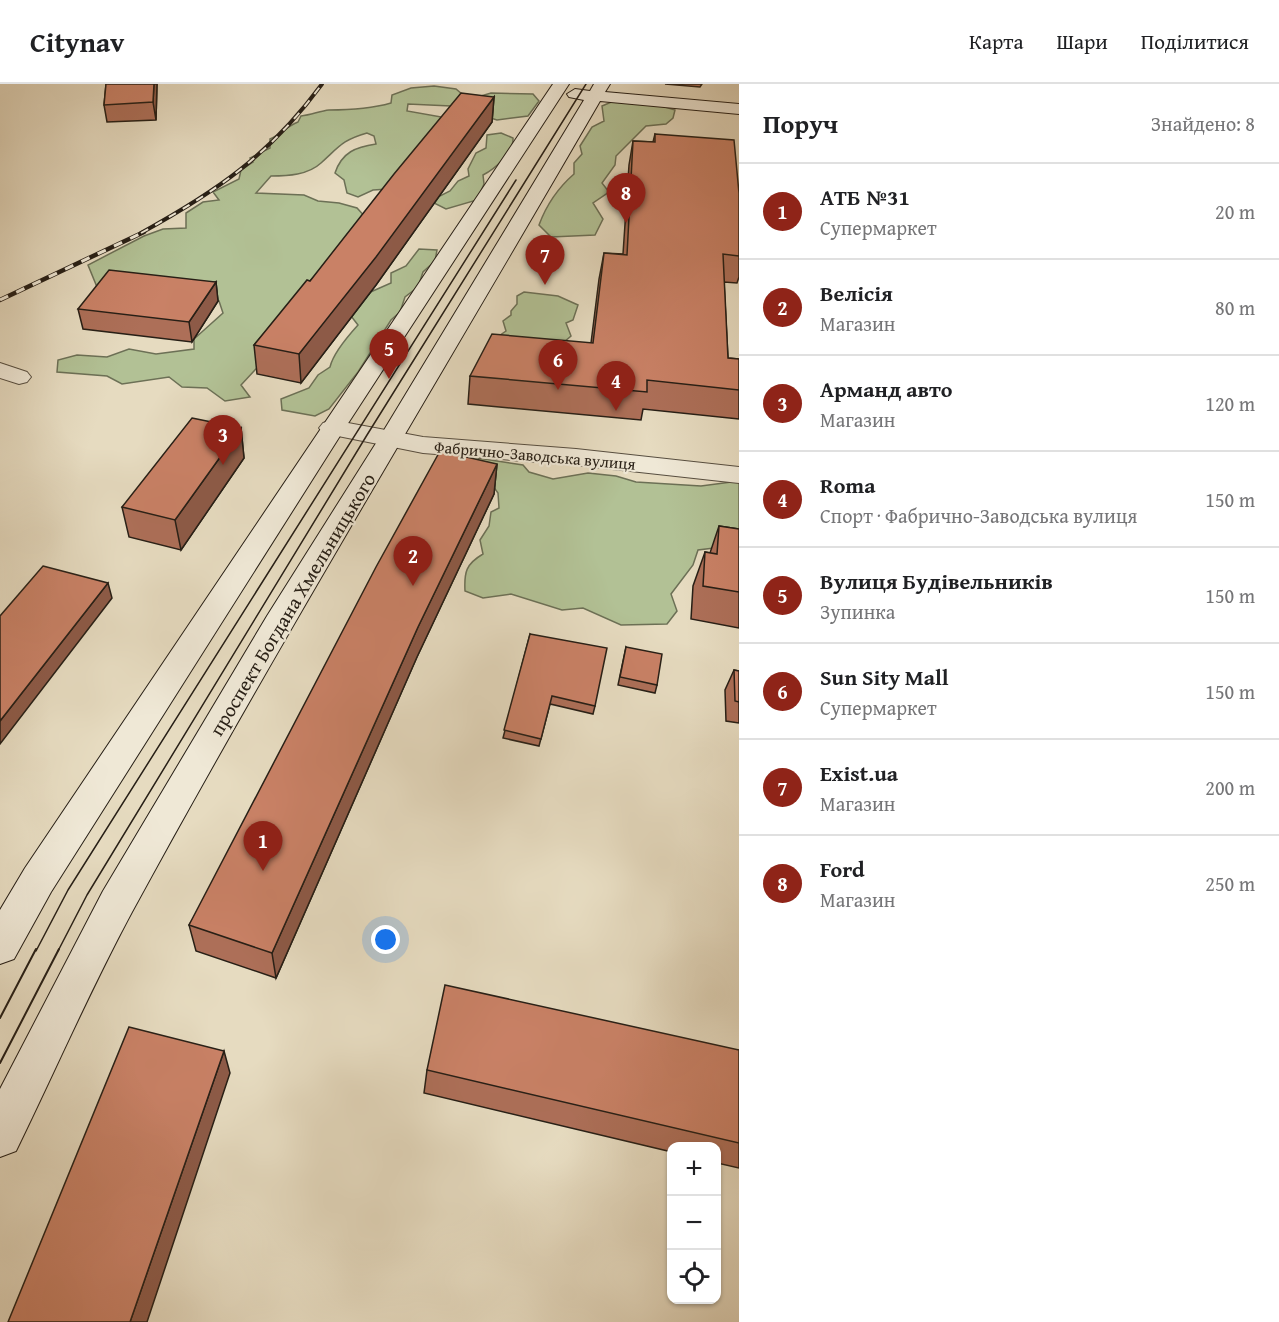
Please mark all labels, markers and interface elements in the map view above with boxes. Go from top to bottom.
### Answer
text: Citynav [30,21,124,62]
text: Карта [969,26,1023,57]
text: Шари [1056,26,1108,57]
text: Поділитися [1141,26,1249,57]
text: Поруч [763,104,838,143]
text: Знайдено: 8 [1151,109,1255,138]
pin: 8 [606,174,646,223]
text: АТБ №31 [820,181,910,213]
text: 1 [777,197,788,226]
text: 20 m [1215,197,1255,226]
text: Супермаркет [820,213,937,242]
pin: 7 [526,236,564,285]
text: Велісія [820,277,893,309]
text: 2 [777,293,788,322]
text: 80 m [1215,293,1255,322]
text: Магазин [820,309,895,338]
pin: 5 [370,330,408,379]
pin: 6 [538,340,578,390]
pin: 4 [596,362,636,411]
text: Арманд авто [820,373,953,405]
text: 3 [777,389,788,418]
text: 120 m [1205,389,1255,418]
text: Магазин [820,405,895,434]
pin: 3 [204,416,242,465]
street label: Фабрично-Заводська вулиця [433,434,637,476]
street label: проспект Богдана Хмельницького [202,467,382,741]
text: Roma [820,469,875,501]
text: 4 [777,485,788,514]
text: 150 m [1205,485,1255,514]
text: Спорт · Фабрично-Заводська вулиця [820,501,1138,530]
pin: 2 [394,536,432,586]
text: Вулиця Будівельників [820,565,1053,597]
text: 5 [777,581,788,610]
text: 150 m [1205,581,1255,610]
text: Зупинка [820,597,895,626]
text: Sun Sity Mall [820,661,949,693]
text: 6 [777,677,788,706]
text: 150 m [1205,677,1255,706]
text: Супермаркет [820,693,937,722]
text: Exist.ua [820,757,898,789]
text: 7 [777,773,788,802]
text: 200 m [1205,773,1255,802]
text: Магазин [820,789,895,818]
pin: 1 [244,822,282,871]
text: Ford [820,853,865,885]
text: 8 [777,869,788,898]
text: 250 m [1205,869,1255,898]
text: Магазин [820,885,895,914]
your location [371,925,400,954]
map controls [667,1142,721,1304]
button: + [667,1142,721,1196]
button: − [667,1196,721,1250]
button: locate [667,1250,721,1304]

